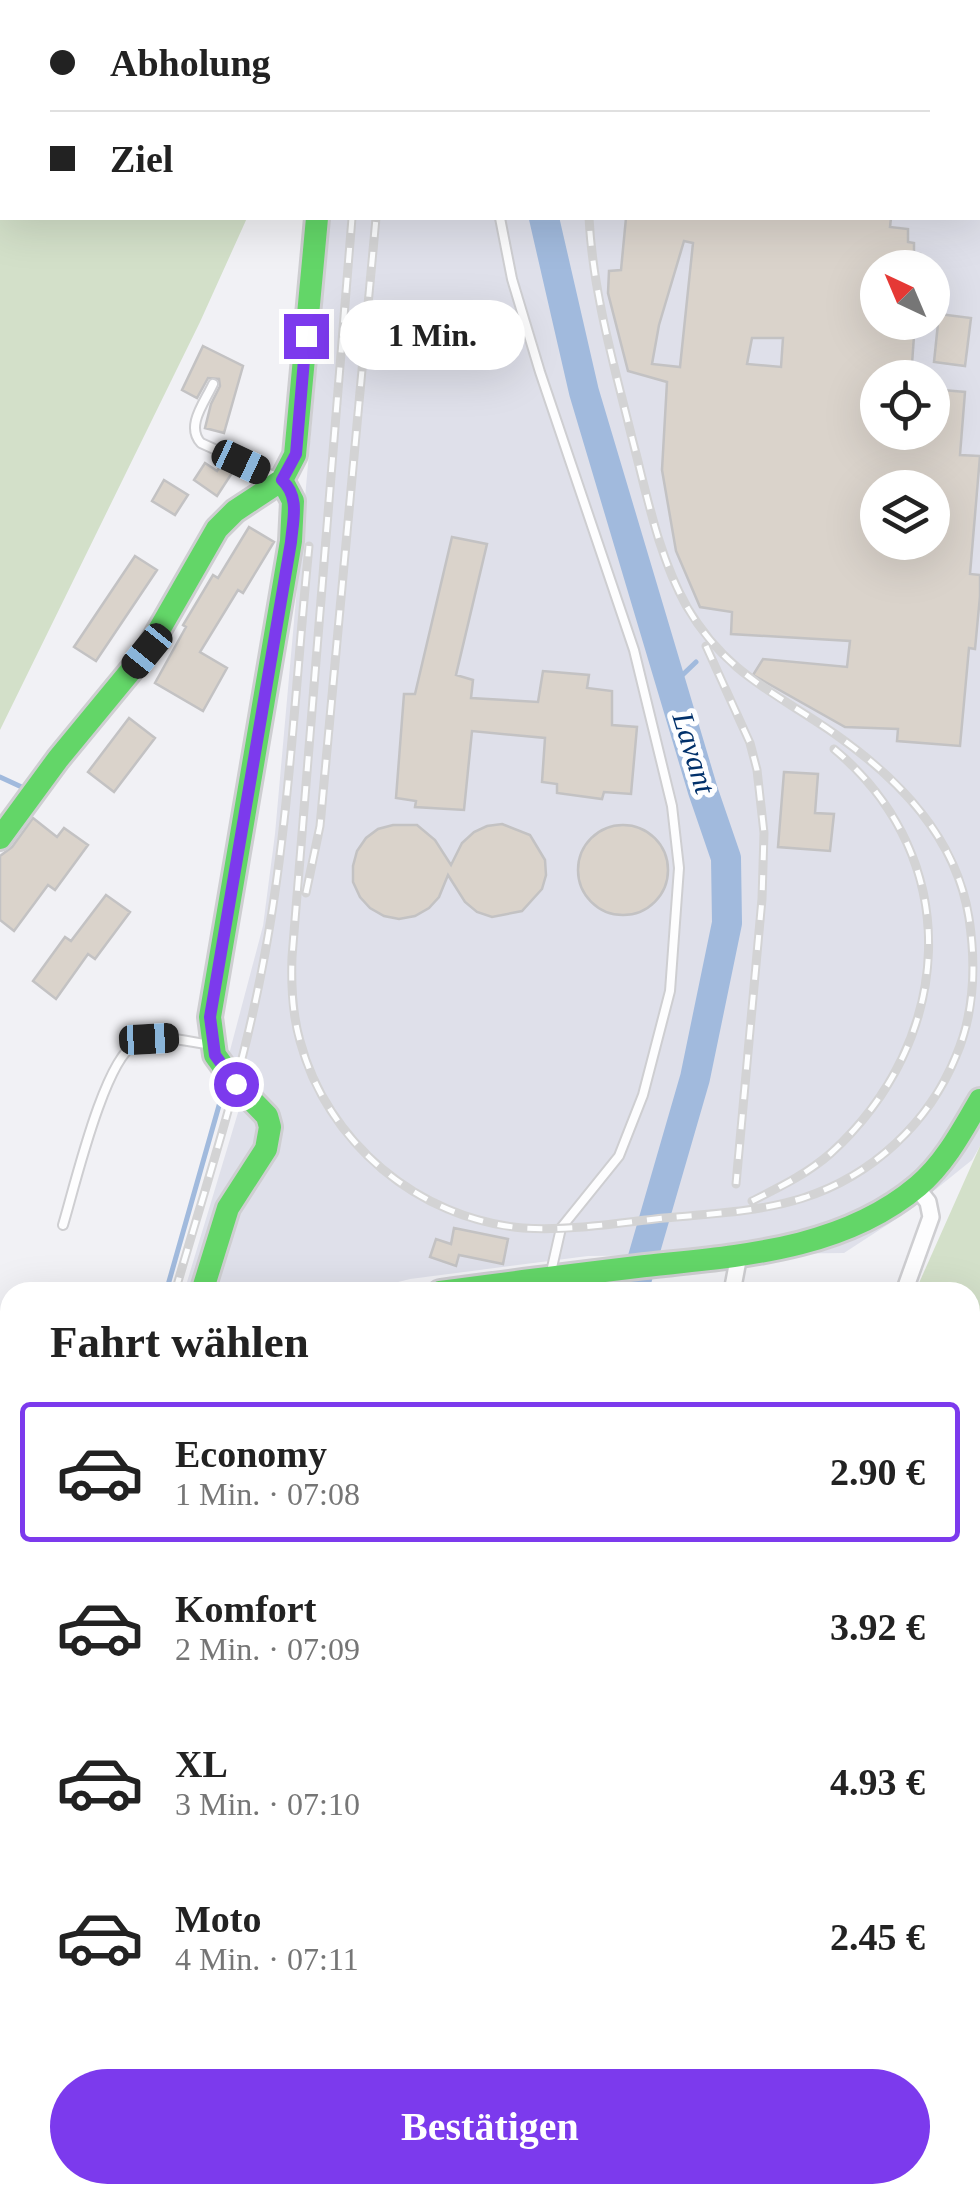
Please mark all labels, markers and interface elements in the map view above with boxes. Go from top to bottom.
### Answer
text: Abholung [110,42,271,84]
text: Ziel [110,138,173,180]
north arrow [860,250,950,340]
map controls [860,250,950,560]
callout: 1 Min. [341,301,526,371]
route end [284,314,329,359]
text: 1 Min. [388,317,477,353]
button: locate [860,360,950,450]
car [207,436,275,488]
button: layers [860,470,950,560]
car [116,618,178,684]
water label: Lavant [666,707,723,798]
car [118,1022,180,1056]
route start [214,1062,259,1107]
text: Fahrt wählen [50,1317,309,1367]
icon: car [55,1427,145,1517]
text: Economy [175,1433,327,1475]
text: 2.90 € [830,1451,925,1493]
text: 1 Min. · 07:08 [175,1476,360,1512]
icon: car [55,1582,145,1672]
text: Komfort [175,1588,316,1630]
text: 3.92 € [830,1606,925,1648]
text: 2 Min. · 07:09 [175,1631,360,1667]
icon: car [55,1737,145,1827]
text: XL [175,1743,228,1785]
text: 4.93 € [830,1761,925,1803]
text: 3 Min. · 07:10 [175,1786,360,1822]
icon: car [55,1892,145,1982]
text: Moto [175,1898,262,1940]
text: 2.45 € [830,1916,925,1958]
text: 4 Min. · 07:11 [175,1941,359,1977]
button: Bestätigen [50,2069,930,2184]

